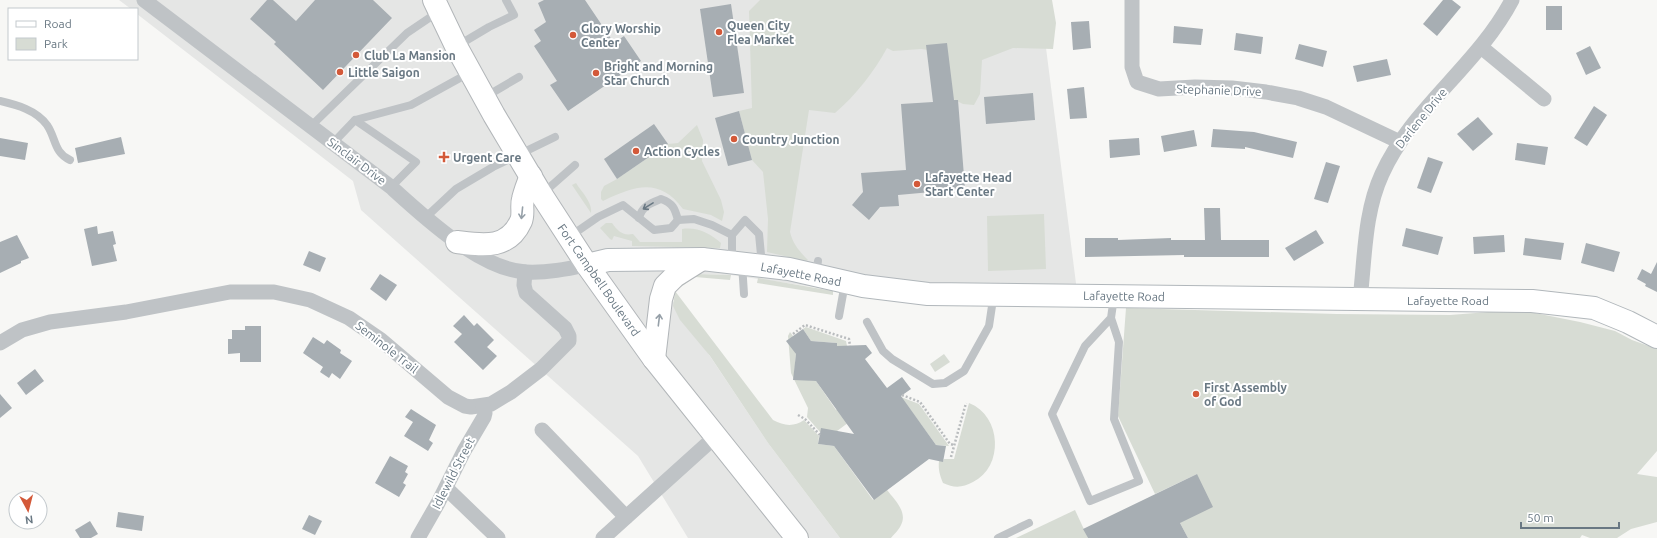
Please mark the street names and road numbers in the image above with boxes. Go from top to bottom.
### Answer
street label: Stephanie Drive [1176,82,1262,98]
street label: Darlene Drive [1393,85,1449,151]
street label: Sinclair Drive [325,135,389,187]
street label: Fort Campbell Boulevard [555,221,643,339]
street label: Lafayette Road [760,260,842,288]
street label: Lafayette Road [1083,289,1165,303]
street label: Lafayette Road [1407,294,1489,307]
street label: Seminole Trail [353,319,421,375]
street label: Idlewild Street [429,435,477,511]

